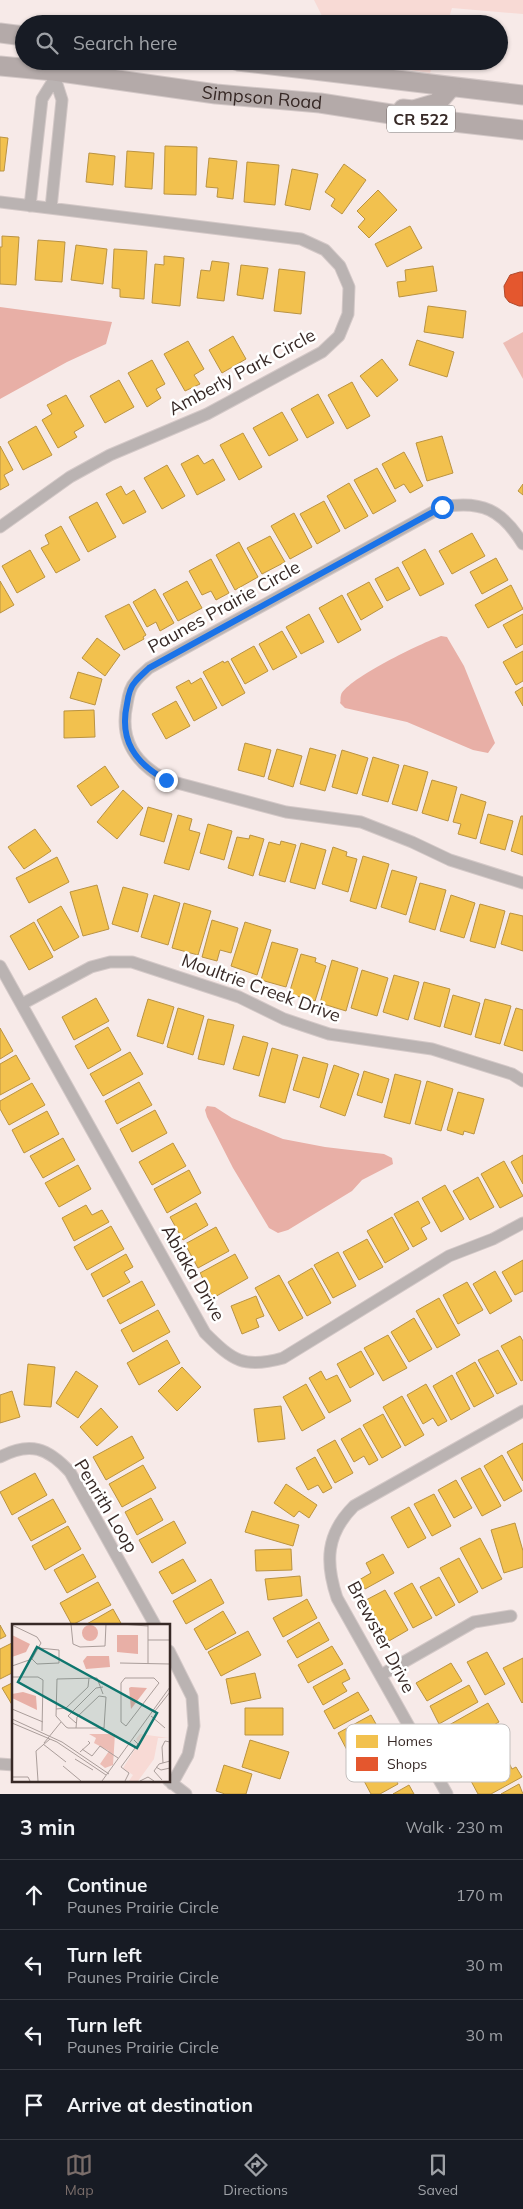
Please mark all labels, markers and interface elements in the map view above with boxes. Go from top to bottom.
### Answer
search box [15,15,508,70]
icon: search [33,29,61,57]
text: Search here [73,31,177,55]
street label: Simpson Road [200,80,323,114]
road number: CR 522 [387,106,455,132]
street label: Amberly Park Circle [164,323,319,420]
route start [431,496,454,519]
street label: Paunes Prairie Circle [143,555,304,658]
route end [155,769,178,792]
street label: Moultrie Creek Drive [178,948,344,1027]
street label: Abiaka Drive [157,1221,230,1325]
street label: Penrith Loop [70,1455,143,1557]
street label: Brewster Drive [342,1577,421,1697]
inset map [12,1624,170,1782]
legend [346,1724,510,1782]
text: Homes [387,1732,433,1750]
text: Shops [387,1755,427,1773]
text: 3 min [20,1814,75,1840]
text: Walk · 230 m [405,1817,503,1837]
text: Continue [67,1873,147,1897]
icon: ahead [20,1881,48,1909]
text: 170 m [456,1885,503,1905]
text: Paunes Prairie Circle [67,1897,219,1917]
text: Turn left [67,1943,142,1967]
icon: left [20,1951,48,1979]
text: 30 m [466,1955,503,1975]
text: Paunes Prairie Circle [67,1967,219,1987]
text: Turn left [67,2013,142,2037]
icon: left [20,2021,48,2049]
text: 30 m [466,2025,503,2045]
text: Paunes Prairie Circle [67,2037,219,2057]
icon: arrive [20,2091,48,2119]
text: Arrive at destination [67,2093,253,2117]
tab: Map [65,2151,94,2199]
tab: Directions [223,2151,288,2199]
tab: Saved [418,2151,458,2199]

